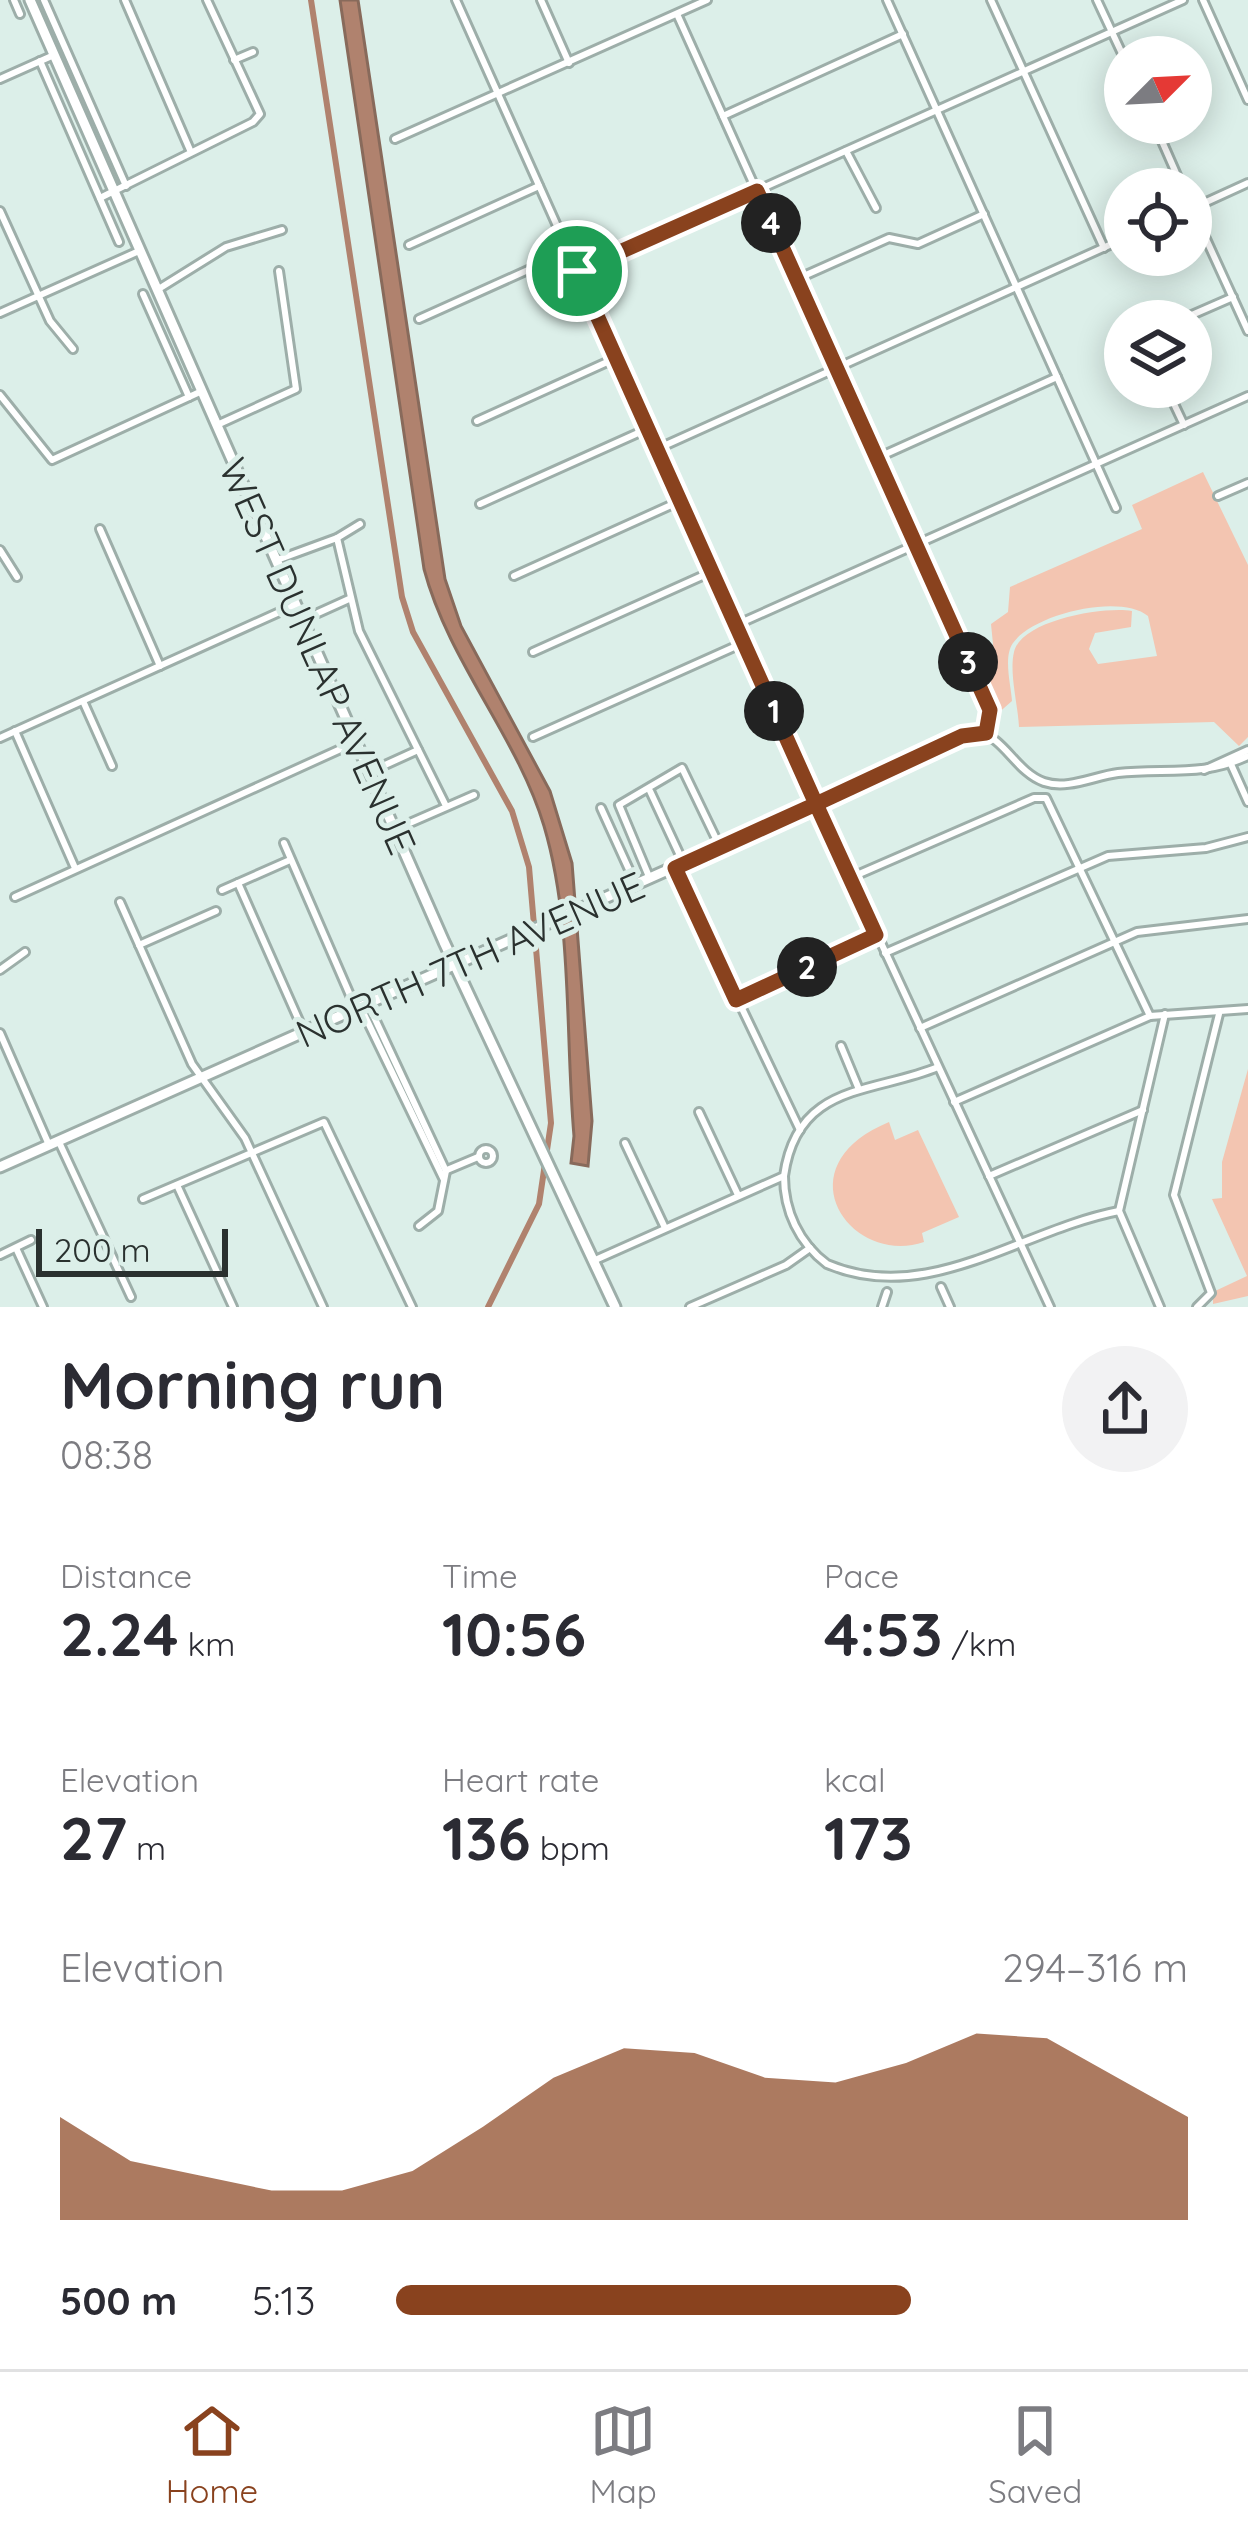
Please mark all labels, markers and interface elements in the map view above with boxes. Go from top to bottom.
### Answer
north arrow [1104,36,1212,144]
map controls [1104,36,1212,408]
button: locate [1104,168,1212,276]
pin: 4 [741,193,801,253]
text: 4 [761,202,781,243]
pin [526,220,628,322]
icon: arrive [544,238,610,304]
button: layers [1104,300,1212,408]
street label: WEST DUNLAP AVENUE [209,450,427,862]
pin: 3 [938,632,998,692]
text: 3 [959,641,977,682]
pin: 1 [744,681,804,741]
text: 1 [768,690,780,731]
street label: NORTH 7TH AVENUE [288,860,652,1058]
pin: 2 [777,937,837,997]
text: 2 [798,946,816,987]
scale bar [36,1223,228,1276]
text: 200 m [54,1229,151,1270]
text: Morning run [60,1343,445,1426]
button: share [1062,1346,1188,1472]
text: 08:38 [60,1430,153,1479]
text: Distance [60,1555,192,1596]
text: Time [442,1555,518,1596]
text: Pace [824,1555,899,1596]
text: 2.24 [60,1596,179,1671]
text: 10:56 [442,1596,586,1671]
text: 4:53 [824,1596,942,1671]
text: km [179,1623,235,1664]
text: /km [942,1623,1016,1664]
text: Elevation [60,1759,199,1800]
text: Heart rate [442,1759,599,1800]
text: kcal [824,1759,886,1800]
text: 27 [60,1800,127,1875]
text: 136 [442,1800,531,1875]
text: 173 [824,1800,913,1875]
text: m [127,1827,166,1868]
text: bpm [531,1827,610,1868]
text: Elevation [60,1943,224,1992]
text: 294–316 m [1002,1943,1188,1992]
text: 500 m [60,2276,177,2325]
text: 5:13 [252,2276,315,2325]
tab: Home [166,2398,258,2511]
tab: Map [590,2398,657,2511]
tab: Saved [988,2398,1082,2511]

